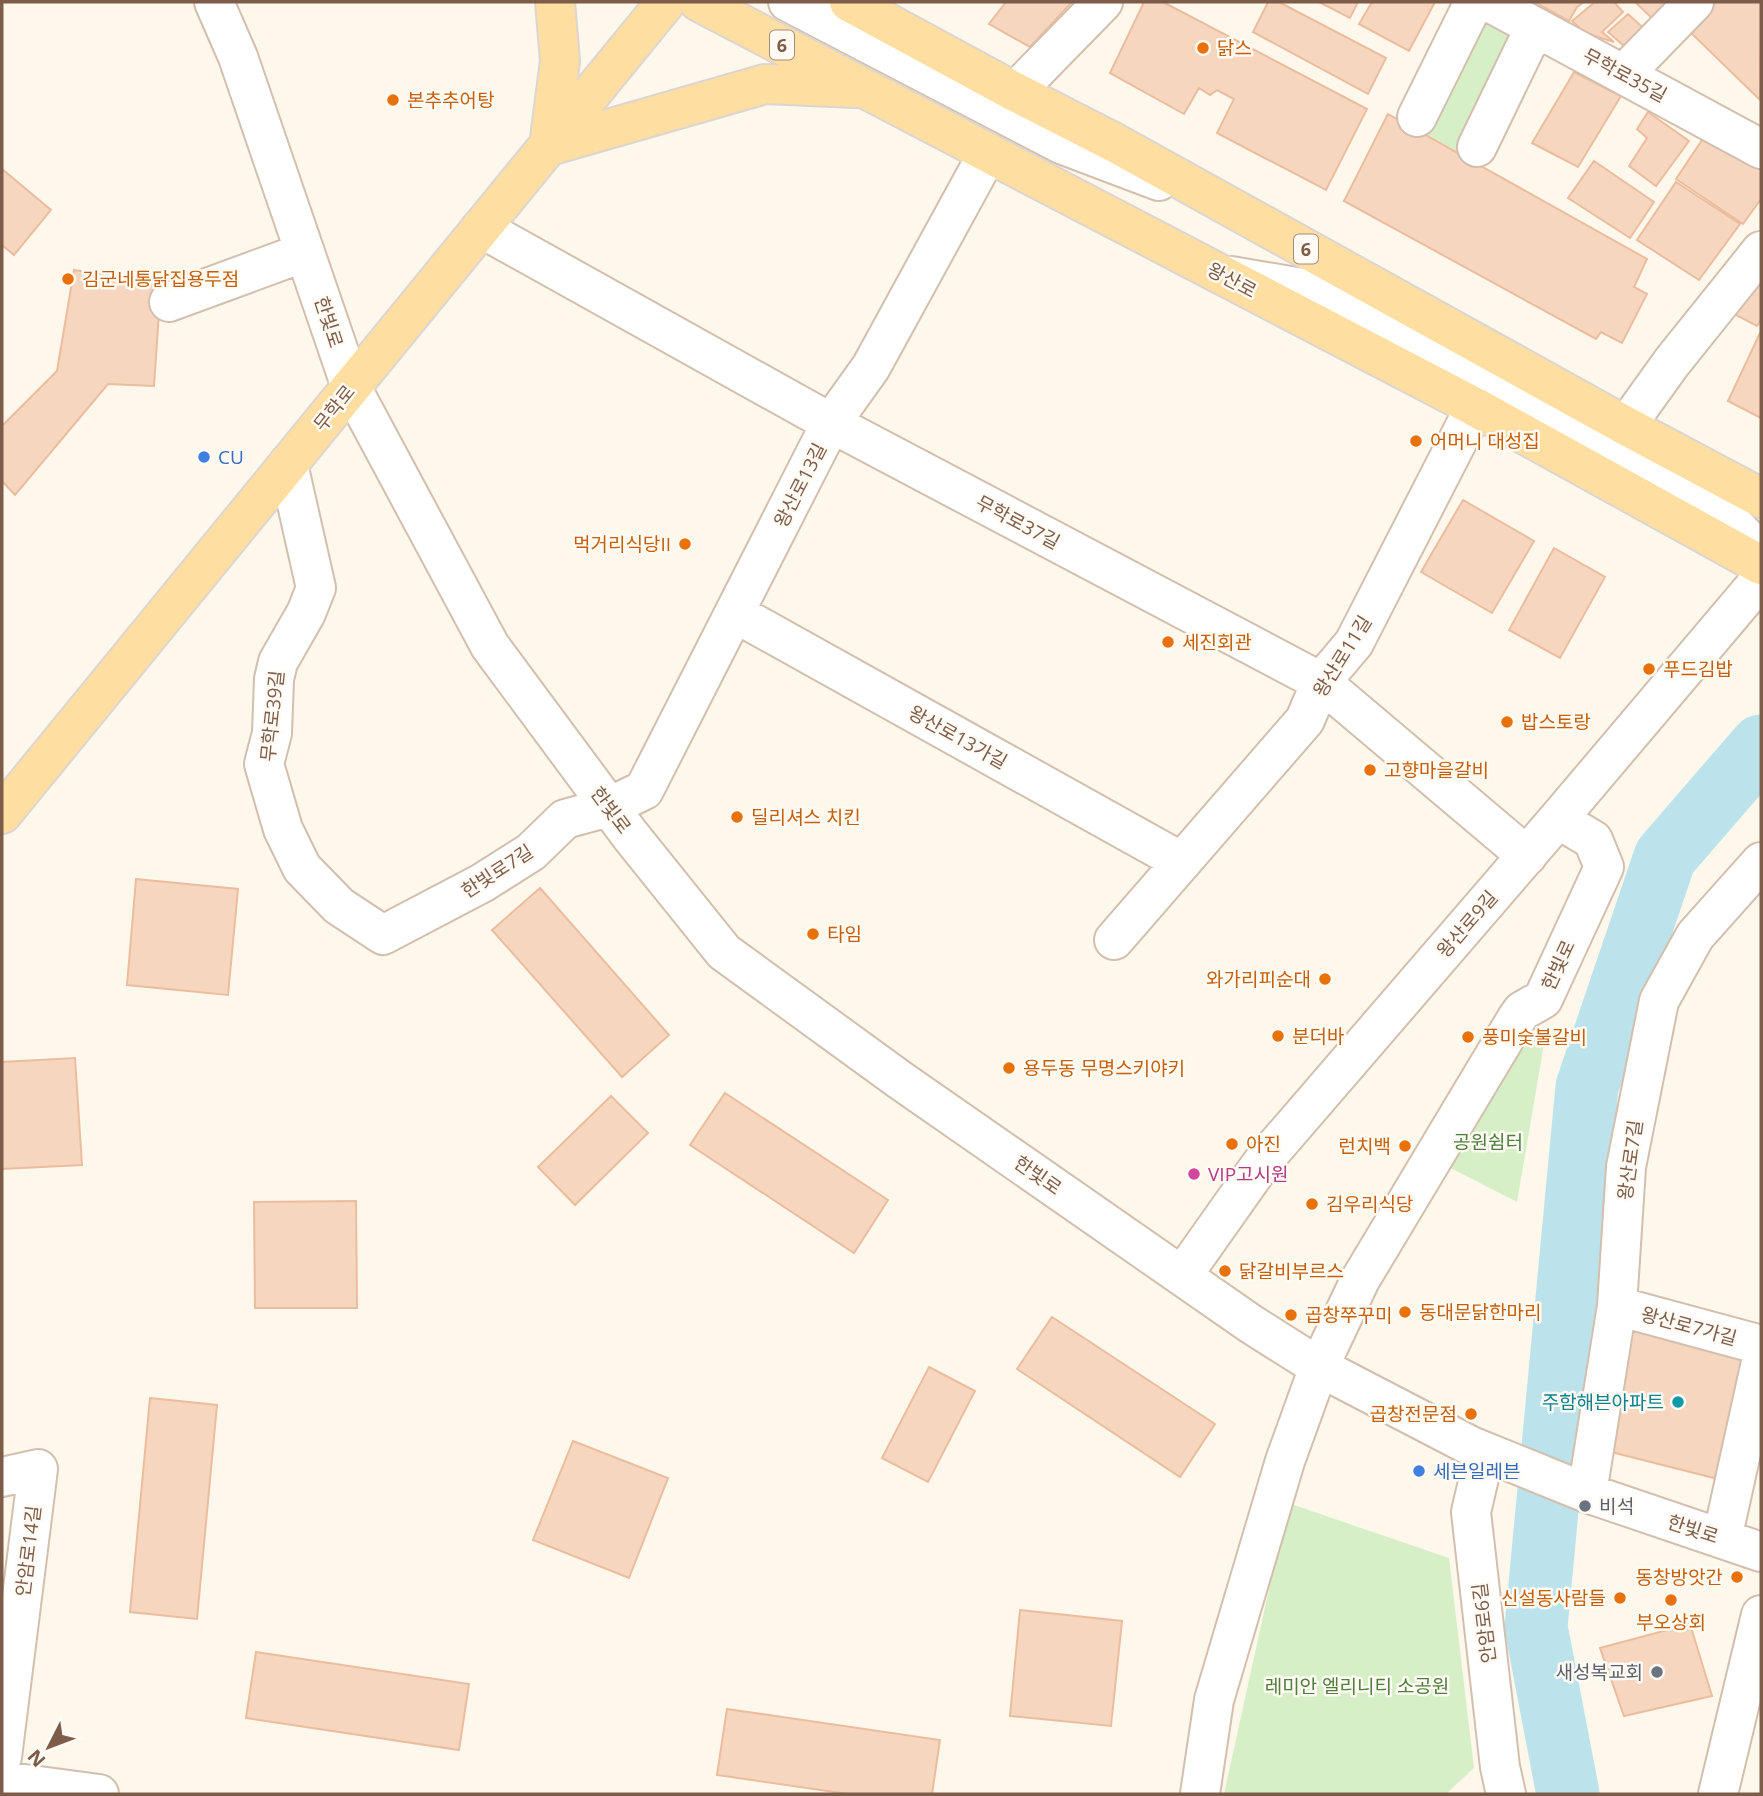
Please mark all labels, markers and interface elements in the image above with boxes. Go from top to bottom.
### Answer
road number: 6 [770,31,794,60]
place label: 닭스 [1217,35,1252,61]
marker: 닭스 [1195,40,1211,56]
street label: 무학로35길 [1578,42,1672,108]
place label: 본추추어탕 [407,87,495,113]
marker: 본추추어탕 [385,92,401,108]
road number: 6 [1294,234,1318,264]
street label: 왕산로 [1203,256,1261,304]
place label: 김군네통닭집용두점 [82,266,239,292]
marker: 김군네통닭집용두점 [60,271,76,287]
street label: 한빛로 [309,293,349,351]
street label: 무학로 [307,379,361,437]
place label: 어머니 대성집 [1430,428,1540,454]
marker: 어머니 대성집 [1408,433,1424,449]
street label: 왕산로13길 [768,438,832,532]
place label: CU [218,444,244,470]
marker: CU [196,449,212,465]
street label: 무학로37길 [971,489,1065,555]
place label: 먹거리식당II [573,531,671,557]
marker: 먹거리식당II [677,536,693,552]
street label: 왕산로11길 [1307,610,1377,702]
place label: 세진회관 [1182,629,1252,655]
marker: 세진회관 [1160,634,1176,650]
place label: 푸드김밥 [1663,656,1733,682]
marker: 푸드김밥 [1641,661,1657,677]
street label: 무학로39길 [254,669,290,763]
street label: 왕산로13가길 [904,699,1012,775]
place label: 밥스토랑 [1521,709,1591,735]
marker: 밥스토랑 [1499,714,1515,730]
place label: 고향마을갈비 [1384,757,1489,783]
marker: 고향마을갈비 [1362,762,1378,778]
street label: 한빛로 [585,781,637,839]
place label: 딜리셔스 치킨 [751,804,861,830]
marker: 딜리셔스 치킨 [729,809,745,825]
street label: 한빛로7길 [456,838,538,904]
street label: 왕산로9길 [1431,885,1503,963]
place label: 타임 [827,921,862,947]
marker: 타임 [805,926,821,942]
street label: 한빛로 [1535,936,1581,994]
place label: 와가리피순대 [1206,966,1311,992]
marker: 와가리피순대 [1317,971,1333,987]
place label: 분더바 [1292,1023,1344,1049]
place label: 풍미숯불갈비 [1482,1024,1587,1050]
marker: 분더바 [1270,1028,1286,1044]
marker: 풍미숯불갈비 [1460,1029,1476,1045]
place label: 용두동 무명스키야키 [1023,1055,1185,1081]
marker: 용두동 무명스키야키 [1001,1060,1017,1076]
street label: 왕산로7길 [1612,1118,1648,1202]
park label: 공원쉼터 [1453,1129,1523,1155]
place label: 아진 [1246,1131,1281,1157]
place label: 런치백 [1339,1133,1391,1159]
marker: 아진 [1224,1136,1240,1152]
marker: 런치백 [1397,1138,1413,1154]
street label: 한빛로 [1009,1149,1067,1201]
place label: VIP고시원 [1208,1161,1289,1187]
marker: VIP고시원 [1186,1166,1202,1182]
place label: 김우리식당 [1326,1191,1413,1217]
marker: 김우리식당 [1304,1196,1320,1212]
place label: 닭갈비부르스 [1239,1258,1344,1284]
marker: 닭갈비부르스 [1217,1263,1233,1279]
place label: 동대문닭한마리 [1419,1299,1541,1325]
street label: 왕산로7가길 [1638,1301,1740,1351]
place label: 곱창쭈꾸미 [1305,1302,1392,1328]
marker: 동대문닭한마리 [1397,1304,1413,1320]
marker: 곱창쭈꾸미 [1283,1307,1299,1323]
place label: 주함해븐아파트 [1542,1389,1664,1415]
marker: 주함해븐아파트 [1670,1394,1686,1410]
place label: 곱창전문점 [1370,1401,1457,1427]
marker: 곱창전문점 [1463,1406,1479,1422]
place label: 세븐일레븐 [1433,1458,1520,1484]
marker: 세븐일레븐 [1411,1463,1427,1479]
place label: 비석 [1599,1493,1634,1519]
marker: 비석 [1577,1498,1593,1514]
street label: 안암로14길 [10,1504,46,1598]
street label: 한빛로 [1664,1509,1722,1549]
place label: 동창방앗간 [1636,1564,1723,1590]
marker: 동창방앗간 [1729,1569,1745,1585]
street label: 안암로6길 [1466,1581,1502,1665]
place label: 신설동사람들 [1501,1585,1606,1611]
marker: 신설동사람들 [1612,1590,1628,1606]
marker: 부오상회 [1663,1592,1679,1608]
place label: 부오상회 [1636,1609,1706,1635]
place label: 새성복교회 [1556,1659,1643,1685]
marker: 새성복교회 [1649,1664,1665,1680]
park label: 레미안 엘리니티 소공원 [1265,1673,1449,1699]
north arrow [14,1712,84,1782]
text: N [22,1744,51,1773]

